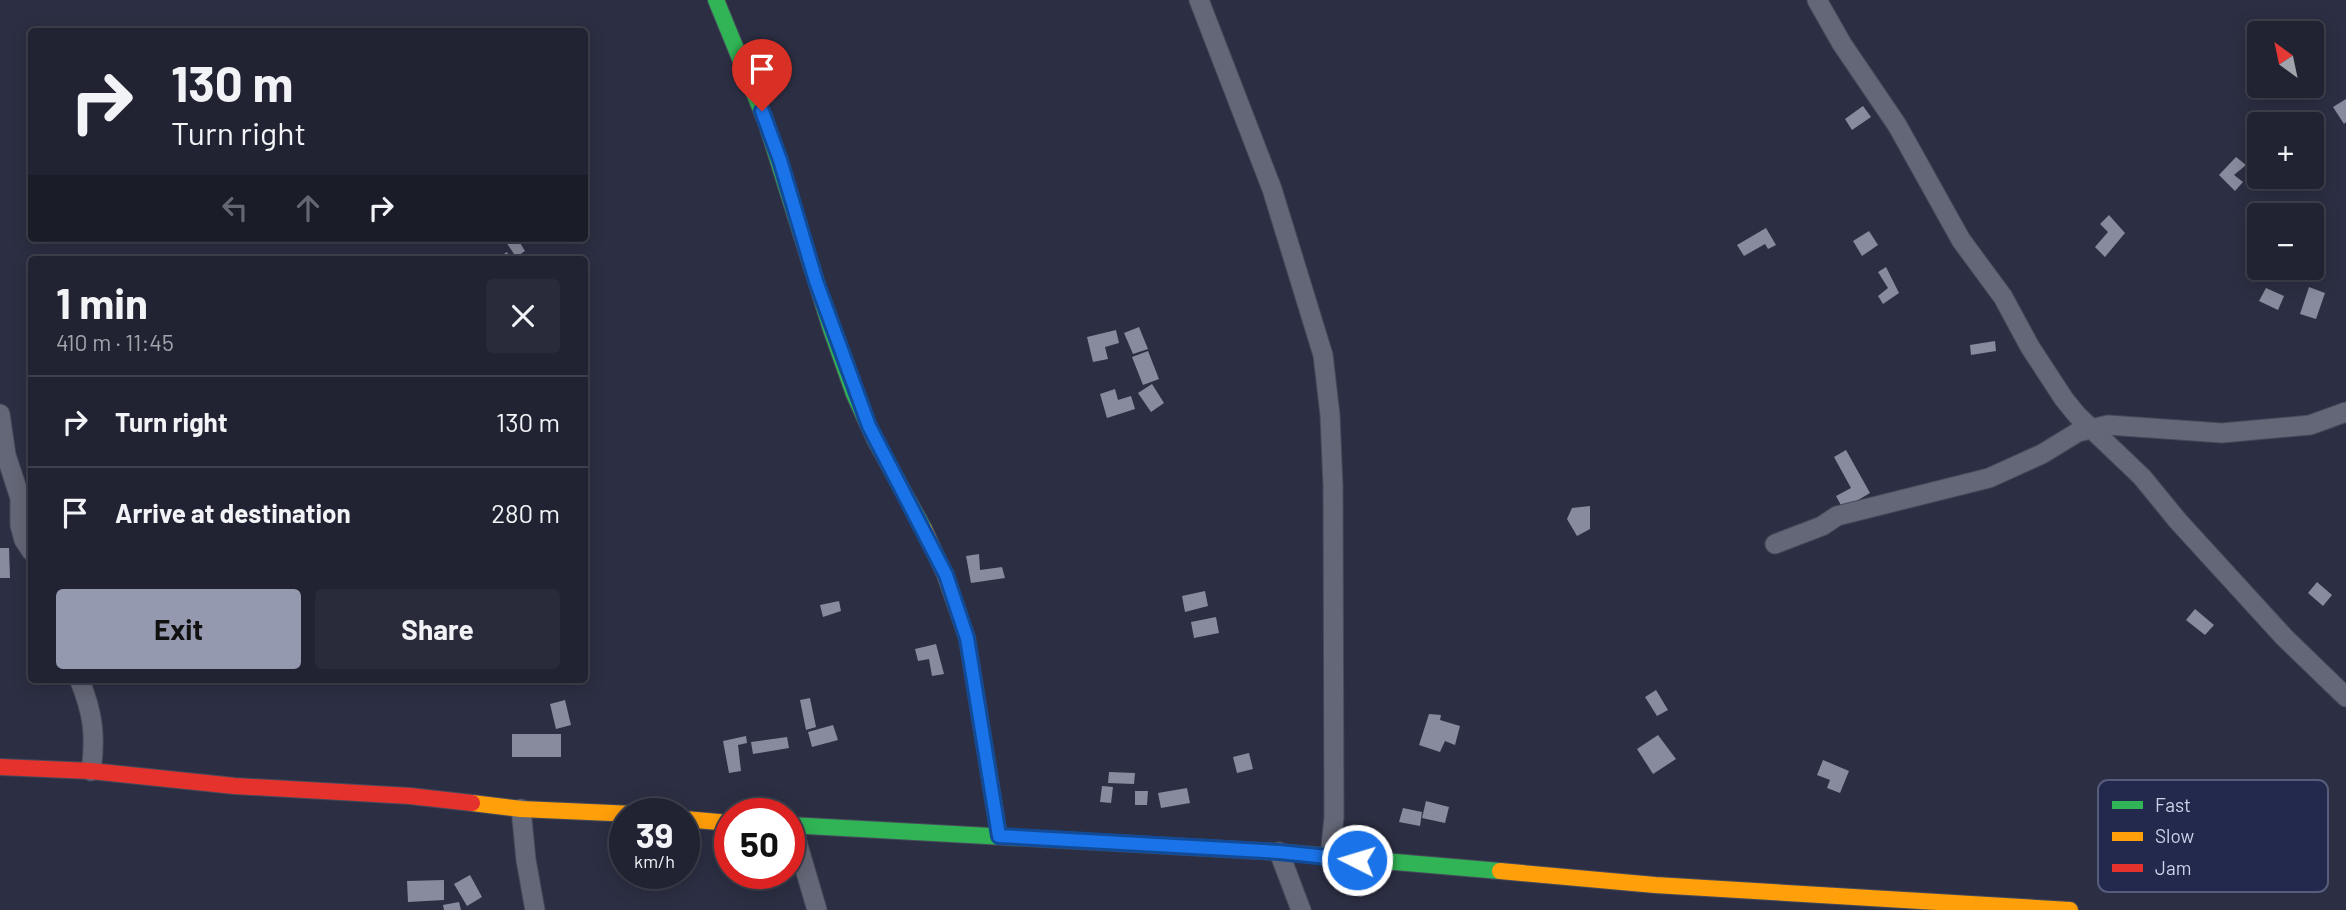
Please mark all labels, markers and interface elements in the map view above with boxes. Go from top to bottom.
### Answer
north arrow [2247,21,2324,98]
map controls [2247,21,2324,280]
pin [732,39,792,111]
icon: arrive [743,50,781,88]
text: 130 m [171,53,293,112]
icon: right [56,56,147,147]
button: + [2247,112,2324,189]
text: Turn right [171,113,306,151]
icon: left [216,189,254,227]
icon: ahead [289,189,327,227]
icon: right [362,189,400,227]
button: − [2247,203,2324,280]
text: 1 min [56,277,148,327]
button: close [486,279,560,353]
text: 410 m · 11:45 [56,328,174,356]
icon: right [56,403,94,441]
text: Turn right [115,406,228,437]
text: 130 m [496,406,560,437]
icon: arrive [56,494,94,532]
text: Arrive at destination [115,497,351,528]
text: 280 m [491,497,560,528]
button: Exit [56,589,301,669]
button: Share [315,589,560,669]
legend [2098,780,2328,892]
text: Fast [2155,793,2191,816]
speed limit sign: 50 [714,798,805,889]
text: 39 [636,813,673,855]
position arrow [1320,823,1394,897]
text: Slow [2155,824,2194,847]
text: km/h [634,850,675,872]
text: Jam [2155,856,2191,879]

